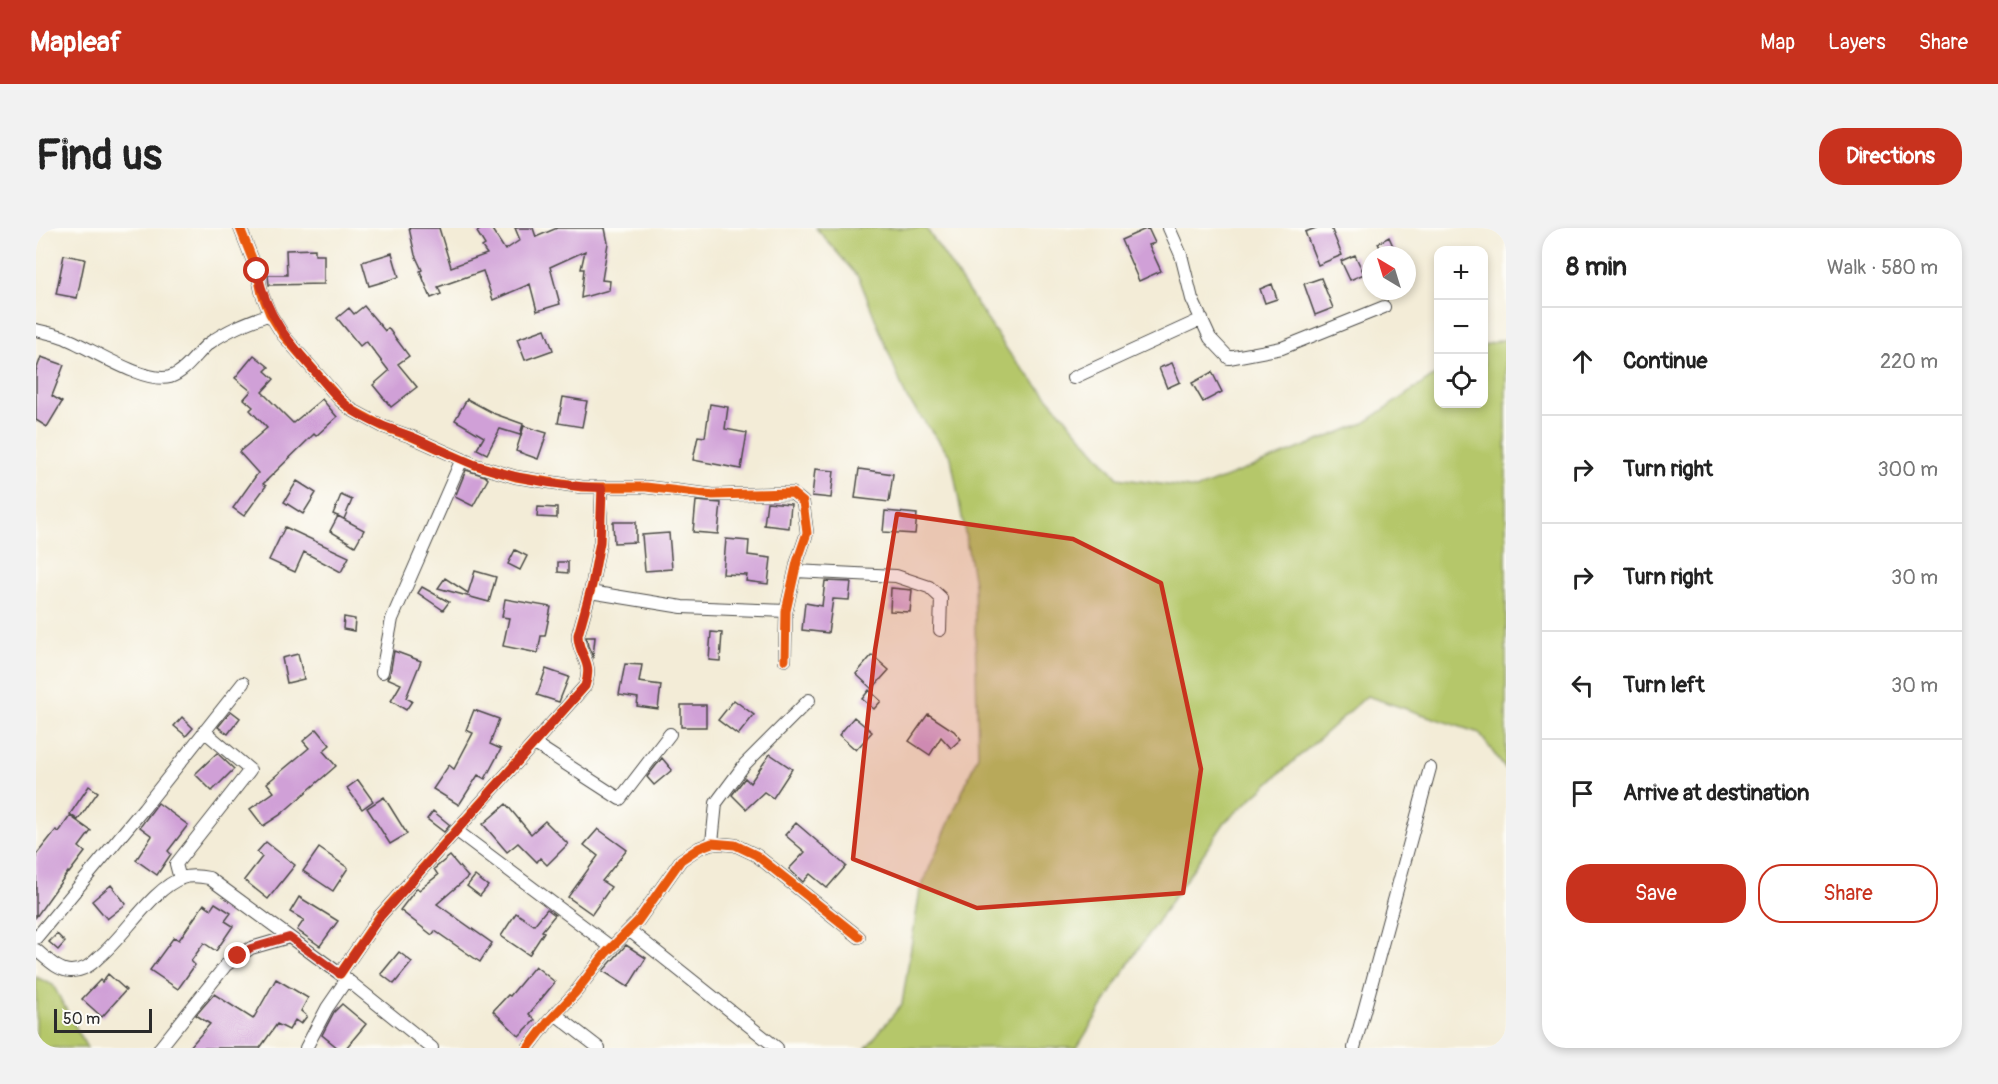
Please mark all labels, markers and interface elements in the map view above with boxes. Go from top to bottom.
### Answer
text: Mapleaf [30,25,121,60]
text: Map [1760,29,1795,56]
text: Layers [1828,29,1886,56]
text: Share [1919,29,1968,56]
button: Directions [1819,128,1962,185]
text: Find us [36,130,162,182]
north arrow [1362,246,1416,300]
map controls [1434,246,1488,408]
button: + [1434,246,1488,300]
text: 8 min [1566,251,1627,283]
text: Walk · 580 m [1827,255,1938,280]
route start [243,257,269,283]
button: − [1434,300,1488,354]
icon: ahead [1566,345,1599,378]
text: Continue [1623,347,1707,375]
text: 220 m [1880,349,1938,374]
button: locate [1434,354,1488,408]
icon: right [1566,453,1599,486]
text: Turn right [1623,455,1713,483]
text: 300 m [1877,457,1938,482]
icon: right [1566,561,1599,594]
text: Turn right [1623,563,1713,591]
text: 30 m [1891,565,1938,590]
icon: left [1566,669,1599,702]
text: Turn left [1623,671,1705,699]
text: 30 m [1891,673,1938,698]
icon: arrive [1566,777,1599,810]
text: Arrive at destination [1623,779,1809,807]
button: Save [1566,864,1746,923]
button: Share [1758,864,1938,923]
route end [224,942,250,968]
scale bar [54,1006,152,1034]
text: 50 m [63,1009,100,1029]

